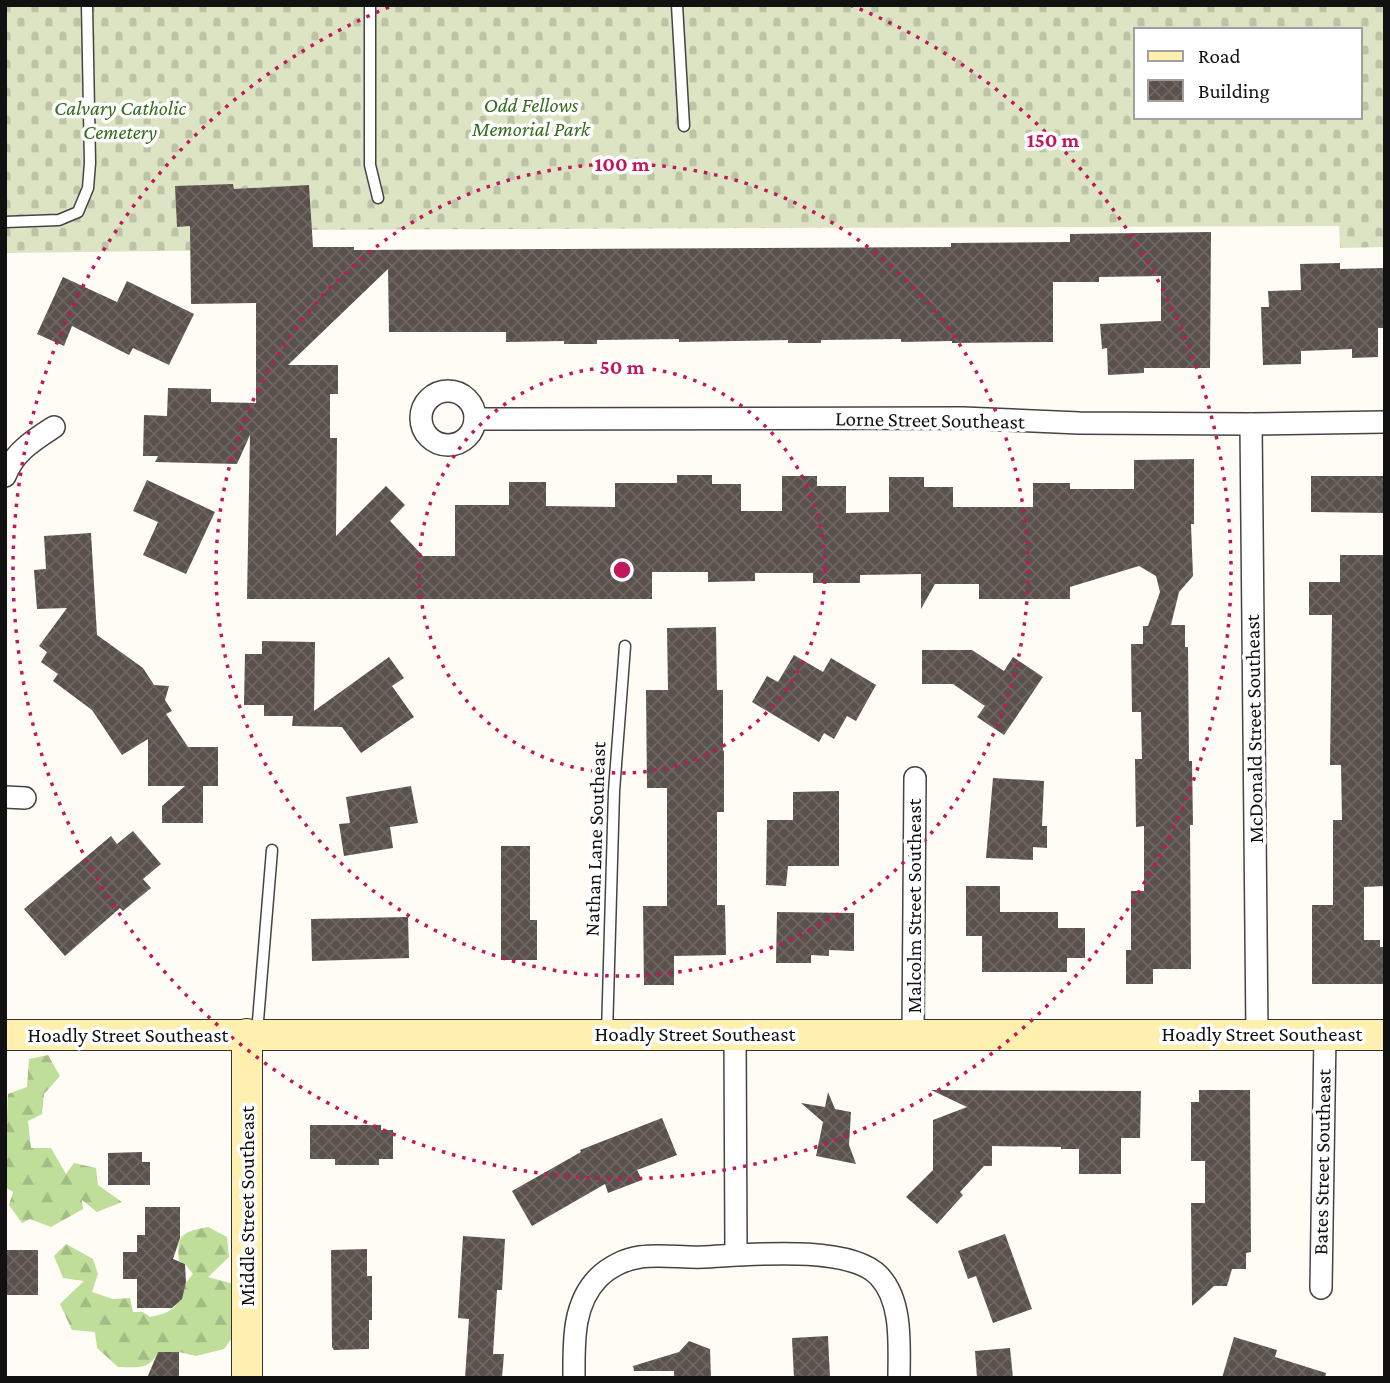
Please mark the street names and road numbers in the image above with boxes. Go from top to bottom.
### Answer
street label: Lorne Street Southeast [835,406,1026,434]
street label: McDonald Street Southeast [1240,613,1268,844]
street label: Nathan Lane Southeast [580,740,610,937]
street label: Malcolm Street Southeast [902,797,926,1013]
street label: Hoadly Street Southeast [595,1022,797,1046]
street label: Hoadly Street Southeast [1162,1022,1364,1046]
street label: Hoadly Street Southeast [28,1023,230,1047]
street label: Bates Street Southeast [1308,1068,1336,1255]
street label: Middle Street Southeast [235,1105,259,1306]

